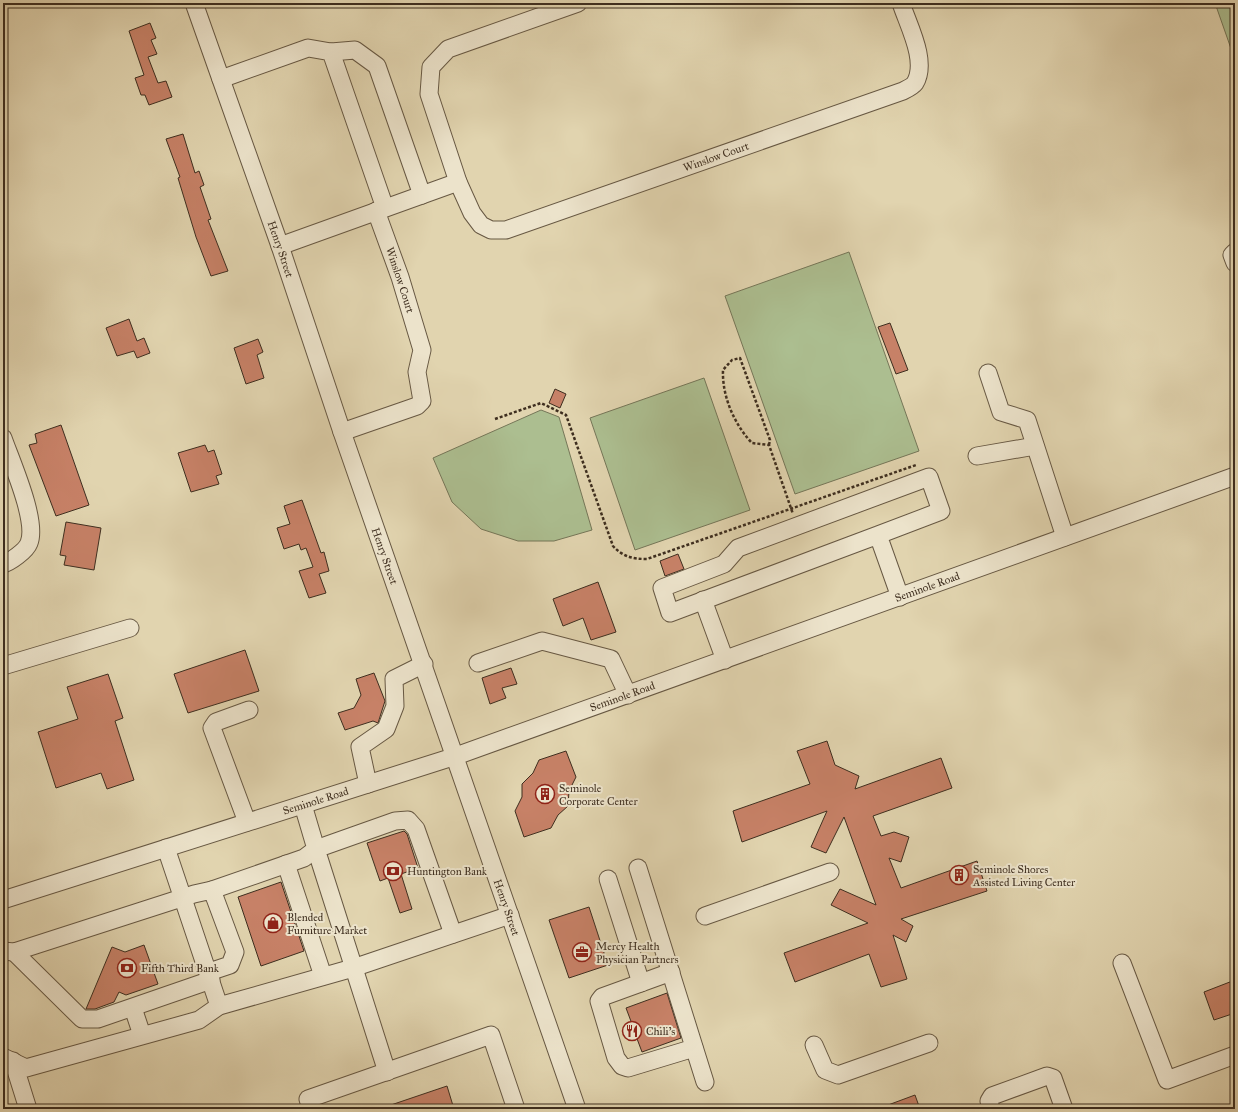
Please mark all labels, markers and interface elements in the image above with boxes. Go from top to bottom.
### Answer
street label: Winslow Court [681,139,751,174]
street label: Henry Street [265,219,297,279]
street label: Winslow Court [383,245,417,315]
street label: Henry Street [369,526,401,586]
street label: Seminole Road [893,569,962,604]
street label: Seminole Road [588,678,657,714]
place label: Seminole Corporate Center [559,782,638,808]
building icon: Seminole Corporate Center [534,783,556,805]
street label: Seminole Road [281,784,350,817]
bank icon: Huntington Bank [382,860,404,882]
place label: Seminole Shores Assisted Living Center [972,863,1076,889]
building icon: Seminole Shores Assisted Living Center [948,864,970,886]
place label: Huntington Bank [407,865,488,878]
street label: Henry Street [491,877,523,937]
place label: Blended Furniture Market [287,911,367,937]
shop icon: Blended Furniture Market [262,912,284,934]
place label: Mercy Health Physician Partners [596,940,678,966]
office icon: Mercy Health Physician Partners [571,941,593,963]
bank icon: Fifth Third Bank [116,957,138,979]
place label: Fifth Third Bank [141,962,220,975]
restaurant icon: Chili's [621,1020,643,1042]
place label: Chili's [646,1025,675,1038]

